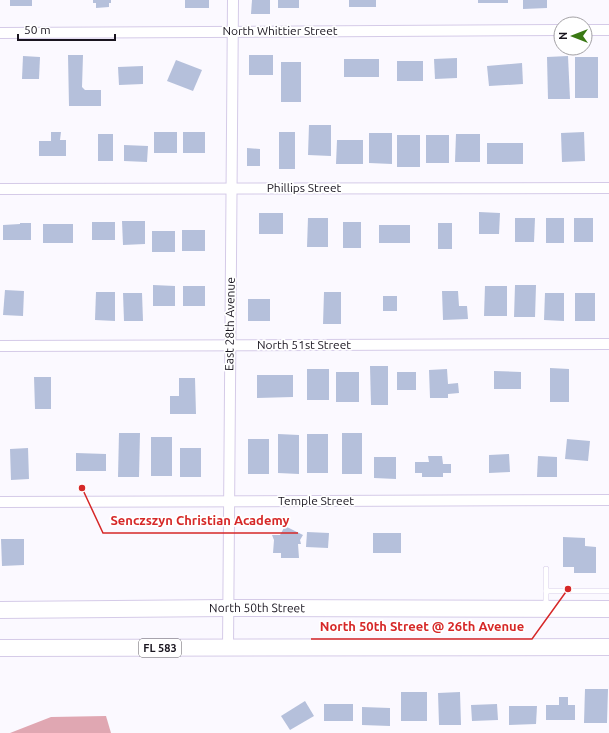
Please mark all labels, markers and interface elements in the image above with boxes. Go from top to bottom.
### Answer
scale bar [18,16,115,42]
north arrow [553,16,593,56]
text: 50 m [24,23,51,36]
street label: North Whittier Street [222,24,338,37]
text: N [557,32,569,40]
street label: Phillips Street [267,181,342,194]
street label: East 28th Avenue [222,277,237,371]
street label: North 51st Street [257,338,351,351]
street label: Temple Street [278,494,354,507]
callout: Senczszyn Christian Academy [103,508,298,533]
text: Senczszyn Christian Academy [110,513,290,527]
street label: North 50th Street [209,601,305,614]
callout: North 50th Street @ 26th Avenue [311,614,532,639]
text: North 50th Street @ 26th Avenue [320,619,524,633]
road number: FL 583 [139,639,181,657]

